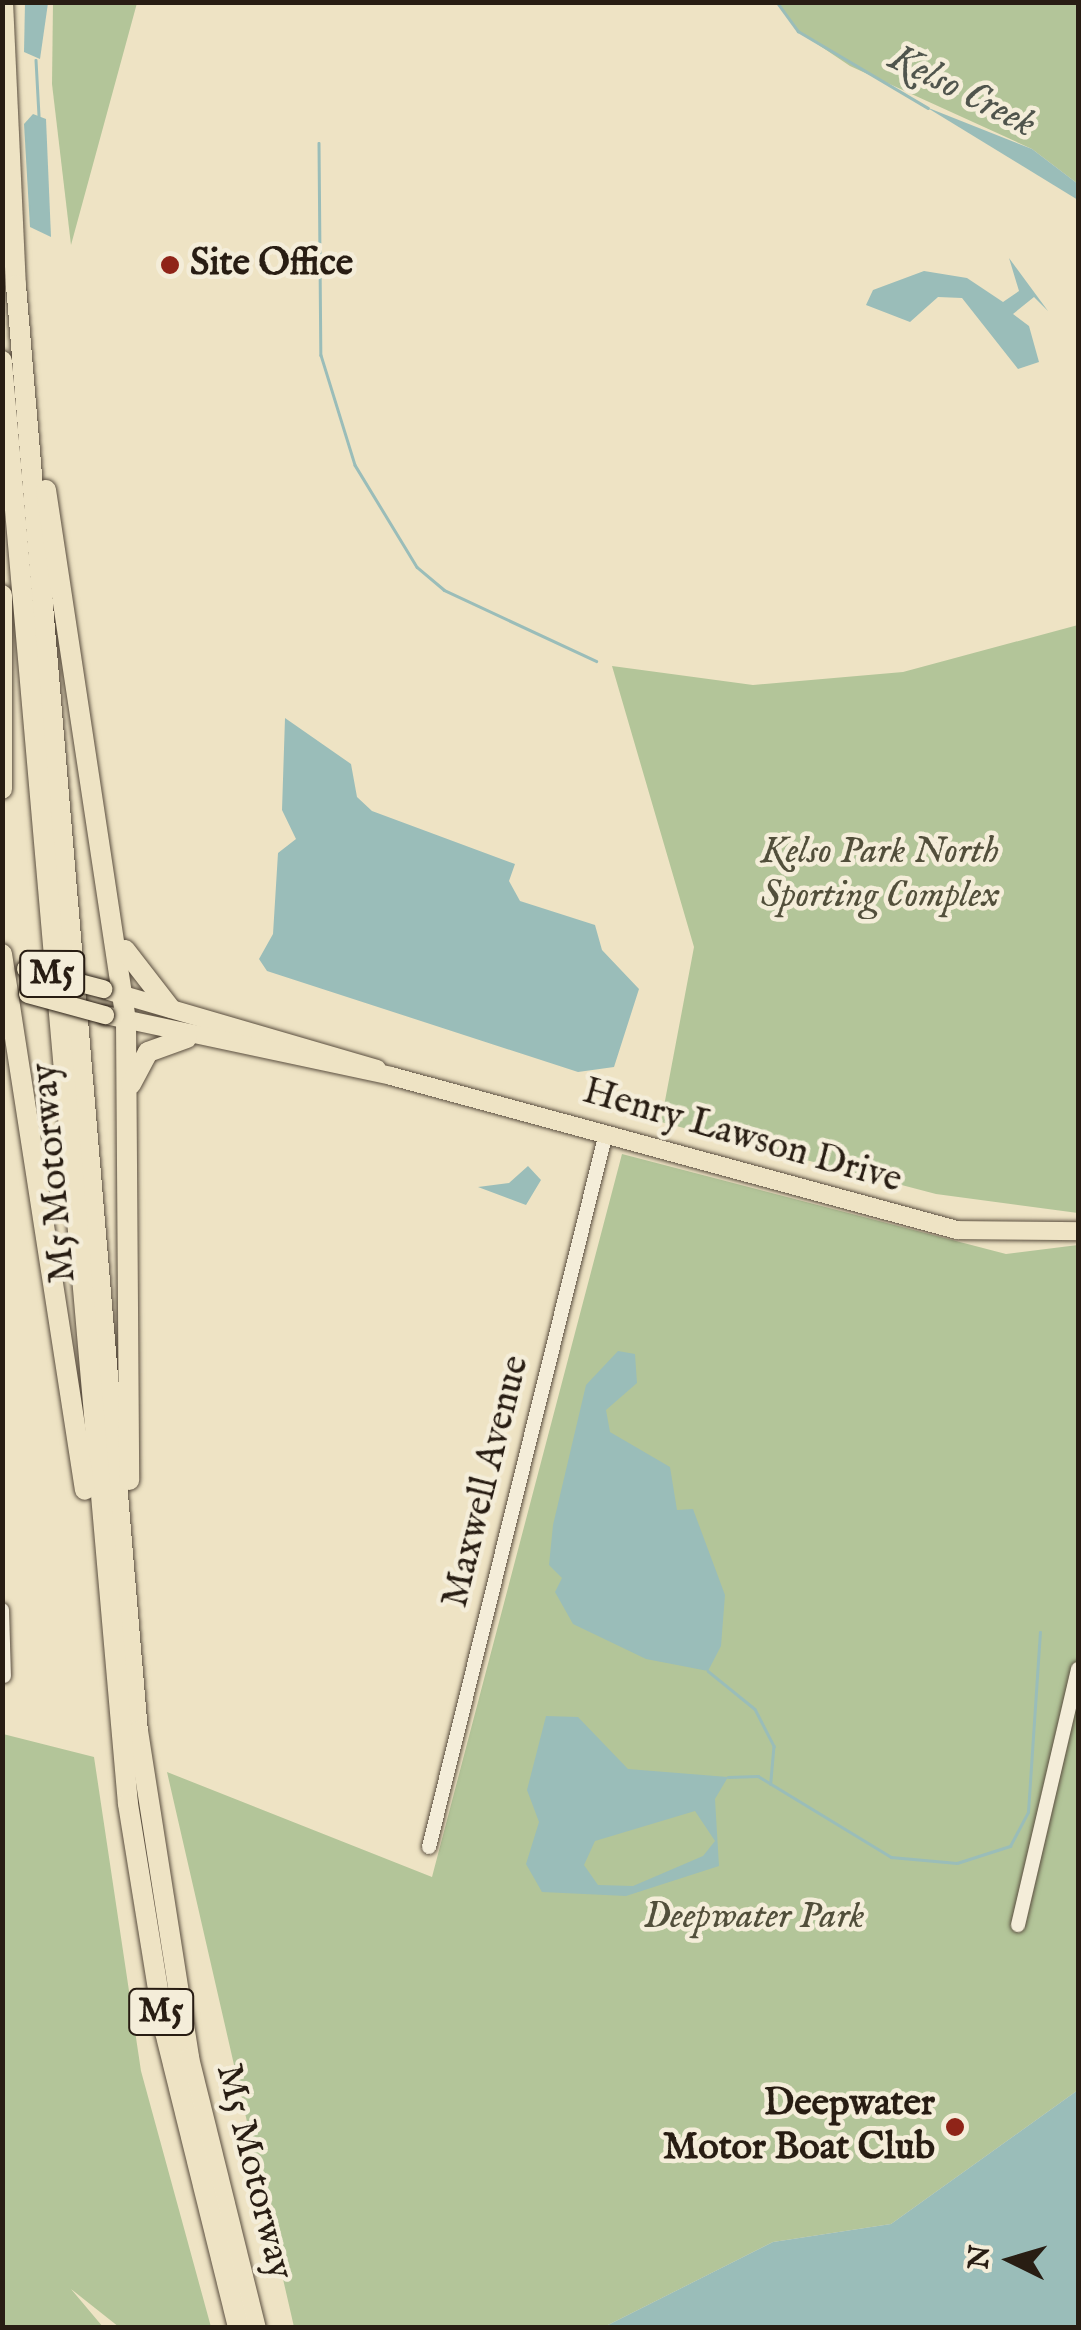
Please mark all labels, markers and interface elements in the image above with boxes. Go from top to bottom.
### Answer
water label: Kelso Creek [880,35,1044,149]
place label: Site Office [190,242,353,288]
marker: Site Office [159,254,181,276]
park label: Kelso Park North Sporting Complex [761,830,999,919]
road number: M5 [17,944,87,1004]
street label: M5 Motorway [23,1061,87,1285]
street label: Henry Lawson Drive [577,1070,907,1204]
street label: Maxwell Avenue [434,1351,540,1613]
park label: Deepwater Park [643,1895,865,1941]
road number: M5 [126,1982,196,2042]
street label: M5 Motorway [204,2059,302,2285]
place label: Deepwater Motor Boat Club [663,2082,935,2172]
marker: Deepwater Motor Boat Club [944,2116,966,2138]
north arrow [961,2210,1061,2310]
text: N [962,2244,999,2271]

